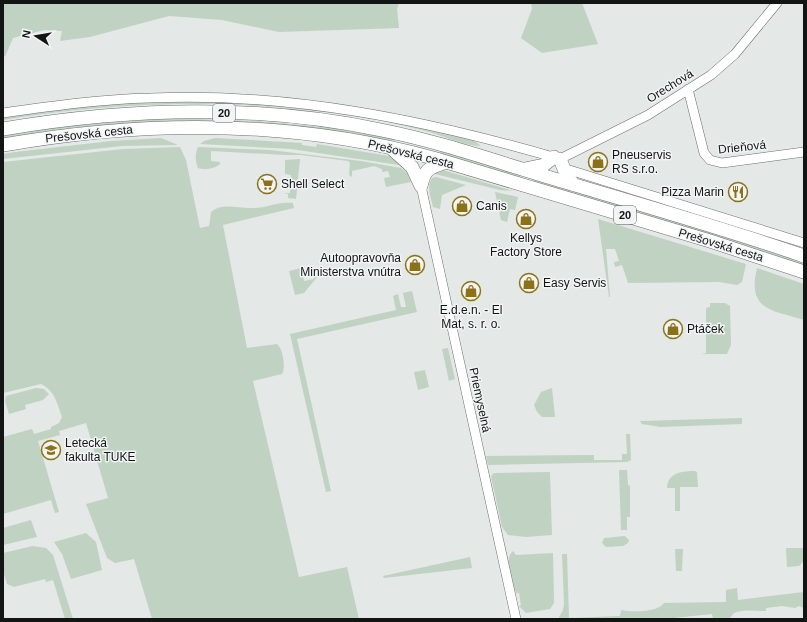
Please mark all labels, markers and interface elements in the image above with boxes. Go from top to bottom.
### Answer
north arrow [16,16,56,56]
text: N [20,29,33,39]
street label: Orechová [644,66,696,106]
road number: 20 [213,104,235,122]
street label: Prešovská cesta [44,122,134,146]
street label: Prešovská cesta [367,137,456,172]
street label: Drieňová [717,137,767,156]
place label: Pneuservis RS s.r.o. [612,148,671,176]
shop icon: Pneuservis RS s.r.o. [587,151,609,173]
supermarket icon: Shell Select [256,173,278,195]
place label: Shell Select [281,177,345,191]
restaurant icon: Pizza Marin [727,181,749,203]
place label: Pizza Marin [661,185,724,199]
shop icon: Canis [451,195,473,217]
place label: Canis [476,199,507,213]
road number: 20 [614,206,636,224]
shop icon: Kellys Factory Store [515,208,537,230]
street label: Prešovská cesta [677,225,765,265]
place label: Kellys Factory Store [490,231,562,259]
place label: Autoopravovňa Ministerstva vnútra [300,251,401,279]
shop icon: Autoopravovňa Ministerstva vnútra [404,254,426,276]
shop icon: Easy Servis [518,272,540,294]
place label: Easy Servis [543,276,606,290]
shop icon: E.d.e.n. - El Mat, s. r. o. [460,280,482,302]
place label: E.d.e.n. - El Mat, s. r. o. [440,303,502,331]
shop icon: Ptáček [662,318,684,340]
place label: Ptáček [687,322,725,336]
street label: Priemyselná [466,366,494,434]
place label: Letecká fakulta TUKE [65,436,135,464]
school or university icon: Letecká fakulta TUKE [40,439,62,461]

